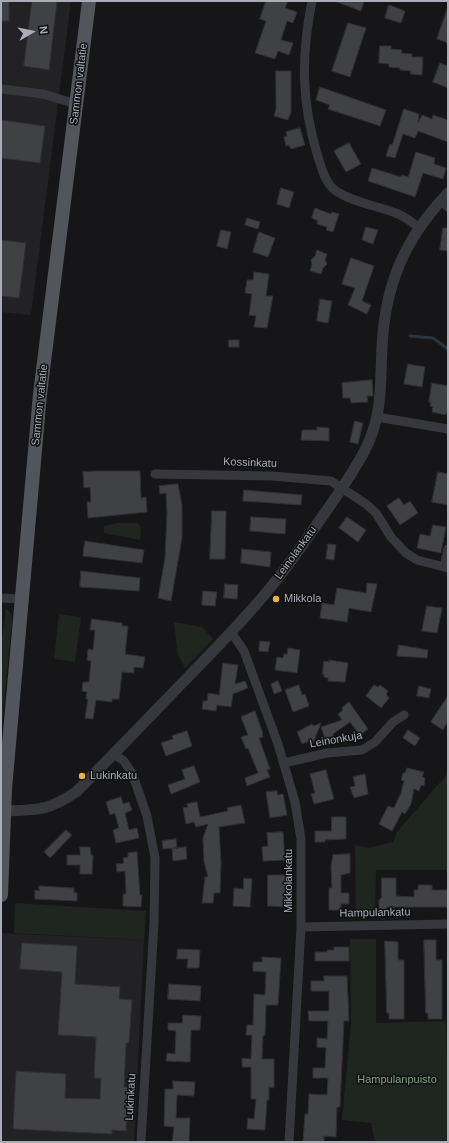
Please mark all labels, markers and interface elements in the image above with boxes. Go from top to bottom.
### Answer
north arrow [12,12,52,52]
text: N [37,25,50,35]
street label: Sammon valtatie [67,43,91,125]
street label: Sammon valtatie [29,364,51,446]
street label: Kossinkatu [223,455,277,471]
street label: Leinolankatu [272,524,320,582]
place label: Mikkola [284,592,321,606]
marker: Mikkola [271,594,281,604]
street label: Leinonkuja [309,729,363,751]
place label: Lukinkatu [90,769,137,783]
marker: Lukinkatu [77,771,87,781]
street label: Mikkolankatu [282,849,296,913]
street label: Hampulankatu [339,906,411,920]
street label: Lukinkatu [123,1073,139,1121]
park label: Hampulanpuisto [357,1073,437,1087]

